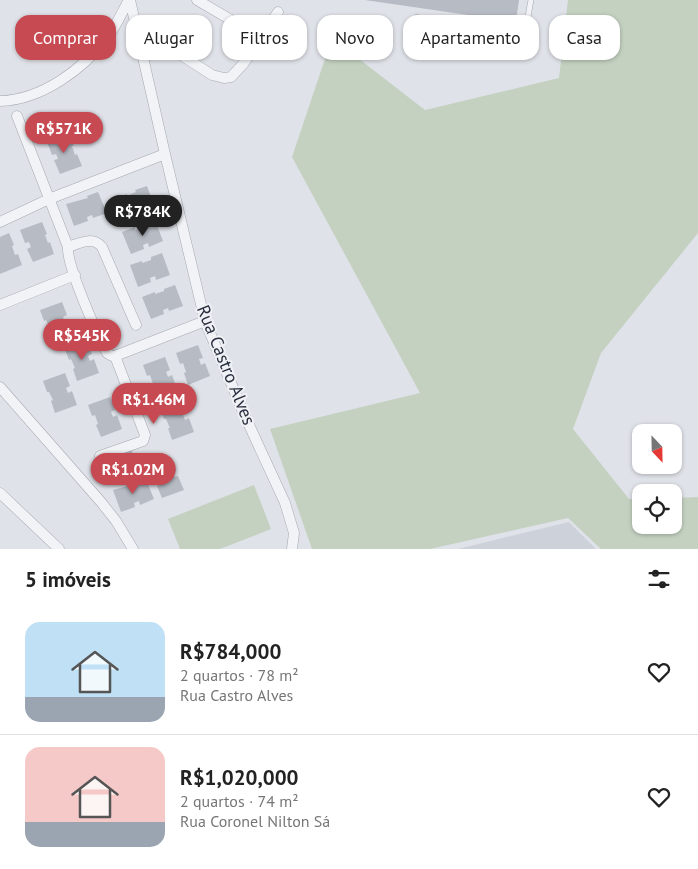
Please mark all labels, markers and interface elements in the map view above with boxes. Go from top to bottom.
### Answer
chip: Comprar [15,15,116,60]
chip: Alugar [126,15,212,60]
chip: Filtros [222,15,307,60]
chip: Novo [317,15,393,60]
chip: Apartamento [403,15,539,60]
chip: Casa [549,15,620,60]
pin: R$571K [23,112,105,154]
text: R$571K [36,118,92,138]
pin: R$784K [102,194,184,237]
text: R$784K [115,201,171,221]
street label: Rua Castro Alves [192,301,261,428]
pin: R$545K [41,318,123,361]
text: R$545K [54,325,110,345]
pin: R$1.46M [108,382,200,425]
text: R$1.46M [123,389,185,409]
north arrow [632,424,682,474]
map controls [632,424,682,534]
pin: R$1.02M [87,452,179,495]
text: R$1.02M [102,459,164,479]
button: locate [632,484,682,534]
icon: filters [645,565,673,593]
text: 5 imóveis [25,566,111,593]
text: R$784,000 [180,638,281,665]
icon: home [65,642,125,702]
icon: heart [645,658,673,686]
text: 2 quartos · 78 m² [180,665,298,685]
text: Rua Castro Alves [180,685,293,705]
text: R$1,020,000 [180,764,298,791]
icon: home [65,767,125,827]
icon: heart [645,783,673,811]
text: 2 quartos · 74 m² [180,791,298,811]
text: Rua Coronel Nilton Sá [180,811,330,831]

